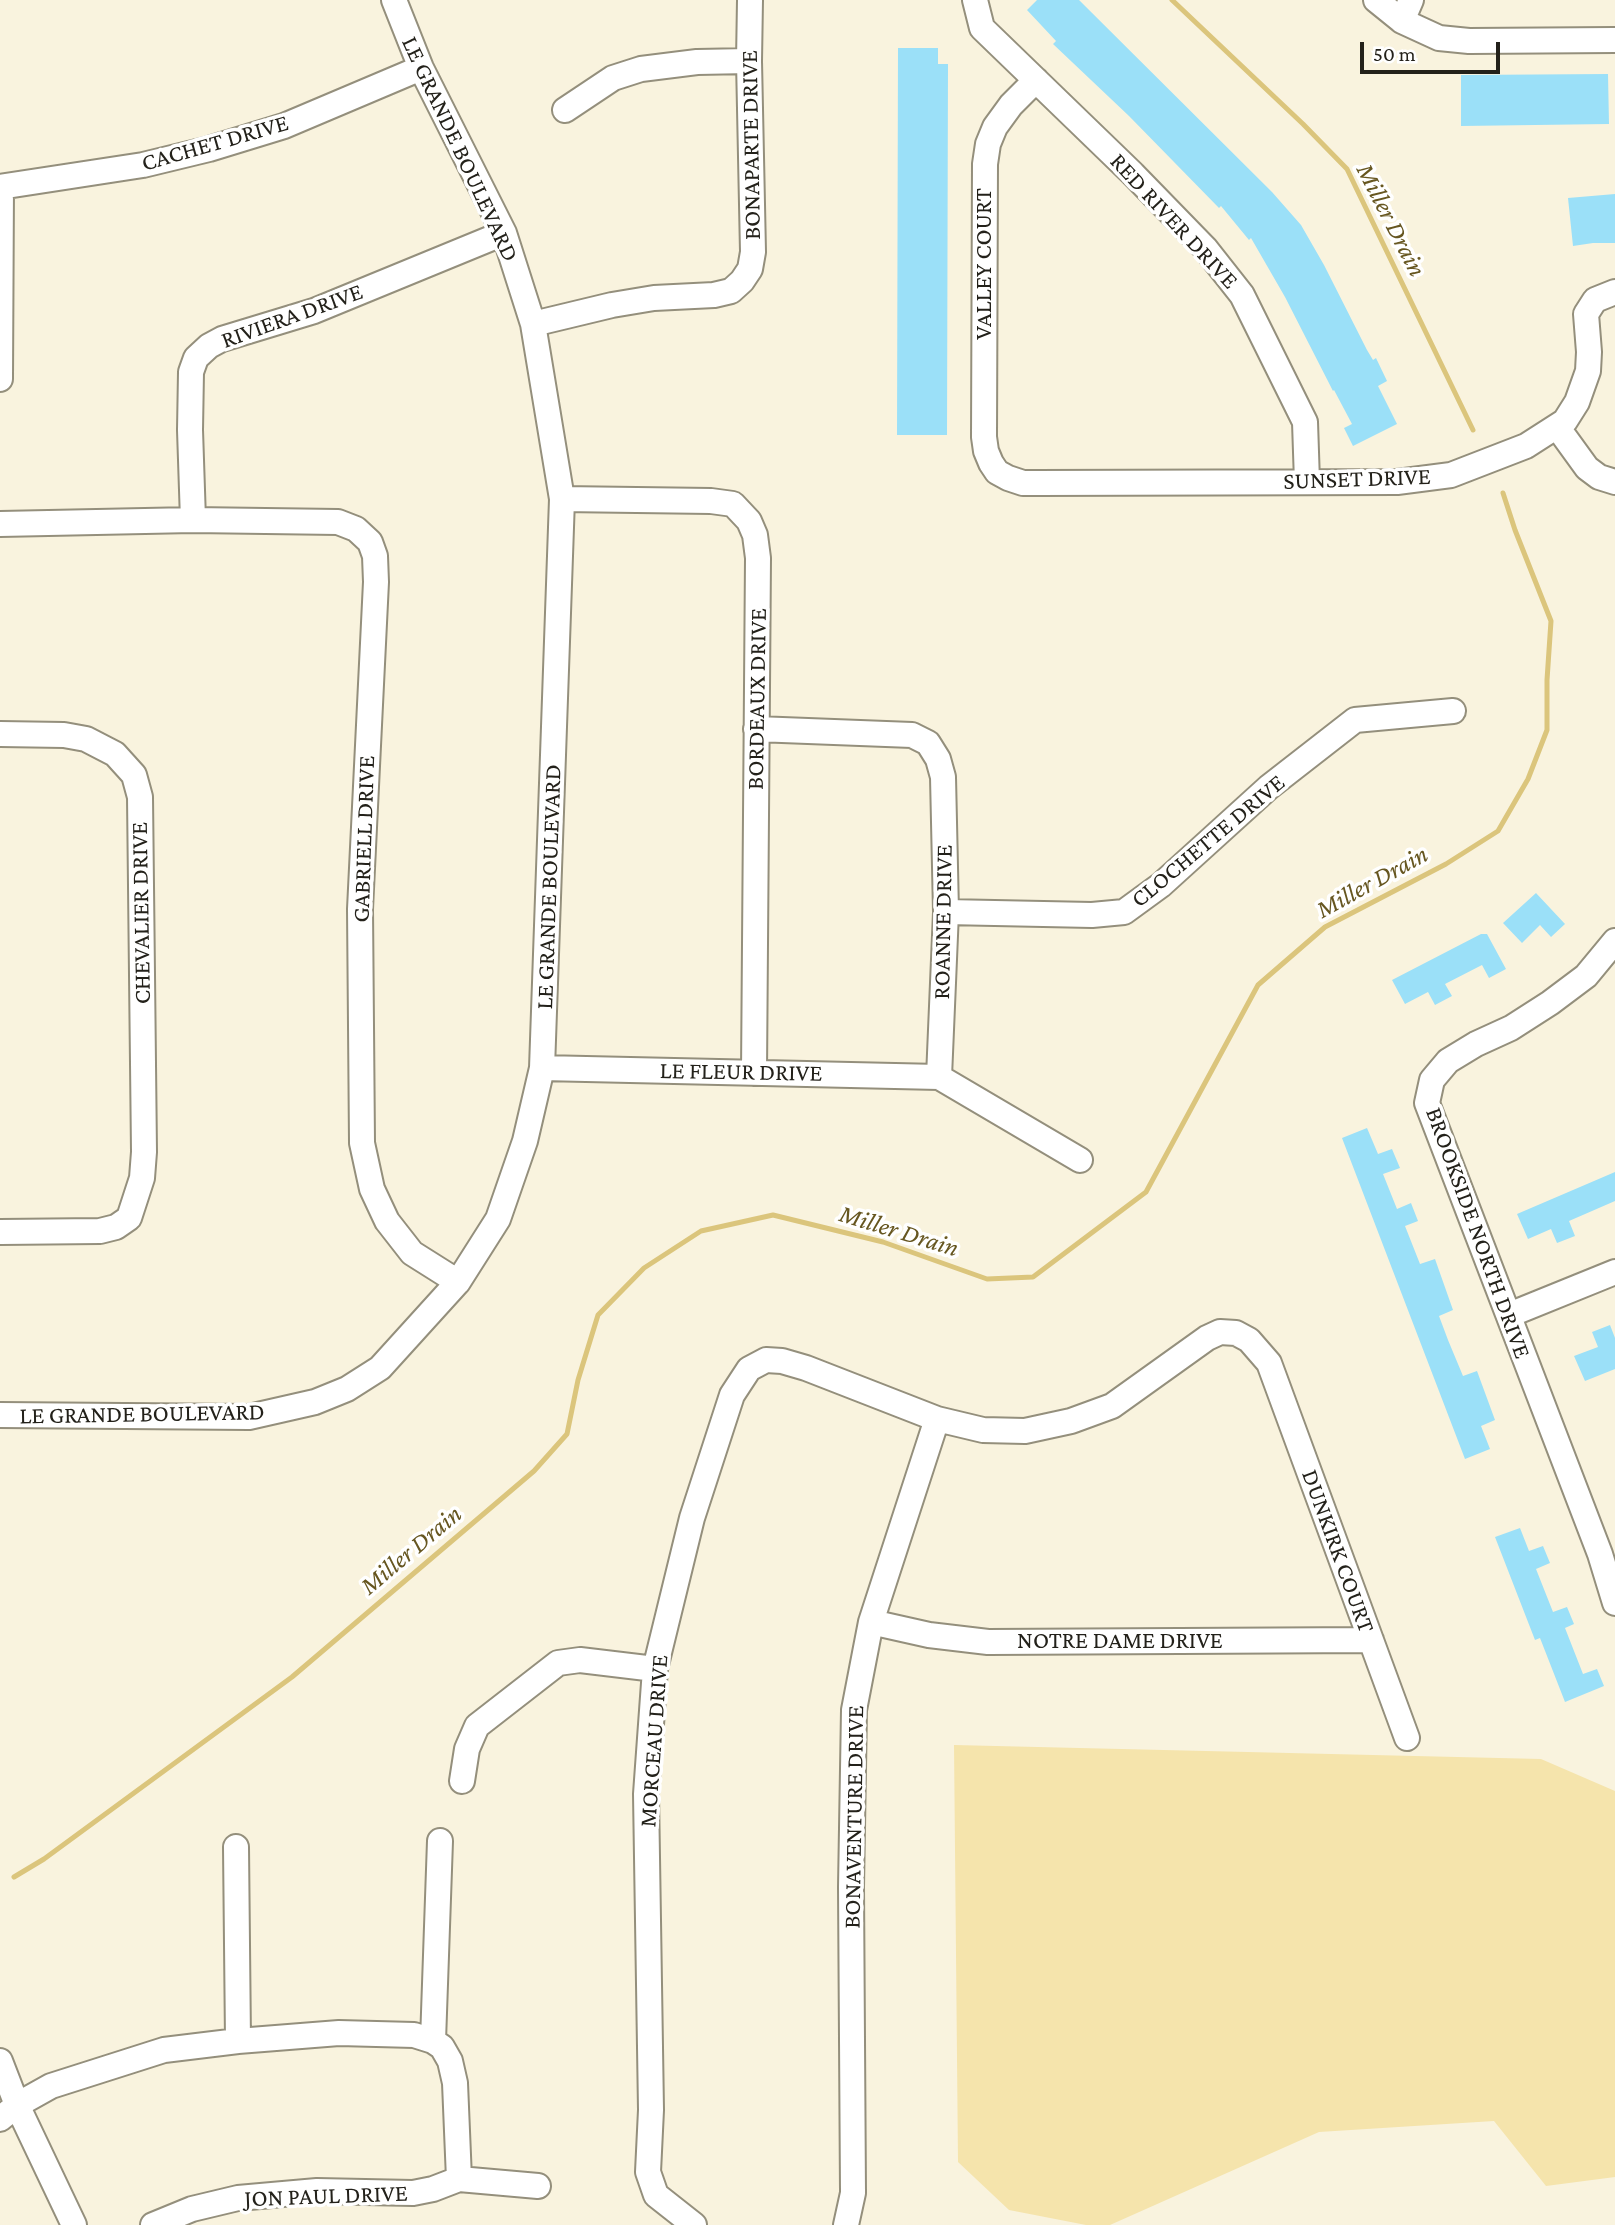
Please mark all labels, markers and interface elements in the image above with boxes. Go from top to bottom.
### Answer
scale bar [1363,28,1503,72]
street label: LE GRANDE BOULEVARD [395,32,525,266]
text: 50 m [1373,42,1416,66]
street label: BONAPARTE DRIVE [735,50,767,240]
street label: CACHET DRIVE [138,108,292,178]
street label: RED RIVER DRIVE [1104,147,1244,295]
water label: Miller Drain [1349,158,1433,282]
street label: VALLEY COURT [970,188,998,340]
street label: RIVIERA DRIVE [217,277,367,355]
street label: SUNSET DRIVE [1283,462,1431,496]
street label: BORDEAUX DRIVE [741,608,773,790]
street label: GABRIELL DRIVE [347,755,381,923]
street label: LE GRANDE BOULEVARD [530,764,568,1010]
street label: CLOCHETTE DRIVE [1125,768,1291,914]
street label: CHEVALIER DRIVE [125,822,157,1004]
water label: Miller Drain [1310,838,1434,926]
street label: ROANNE DRIVE [927,844,959,1000]
street label: LE FLEUR DRIVE [659,1056,823,1088]
street label: BROOKSIDE NORTH DRIVE [1419,1103,1537,1363]
water label: Miller Drain [835,1198,963,1264]
street label: LE GRANDE BOULEVARD [19,1397,265,1431]
street label: DUNKIRK COURT [1295,1466,1381,1636]
water label: Miller Drain [354,1498,468,1602]
street label: NOTRE DAME DRIVE [1017,1627,1223,1655]
street label: MORCEAU DRIVE [634,1654,674,1828]
street label: BONAVENTURE DRIVE [838,1705,870,1929]
street label: JON PAUL DRIVE [244,2179,408,2213]

